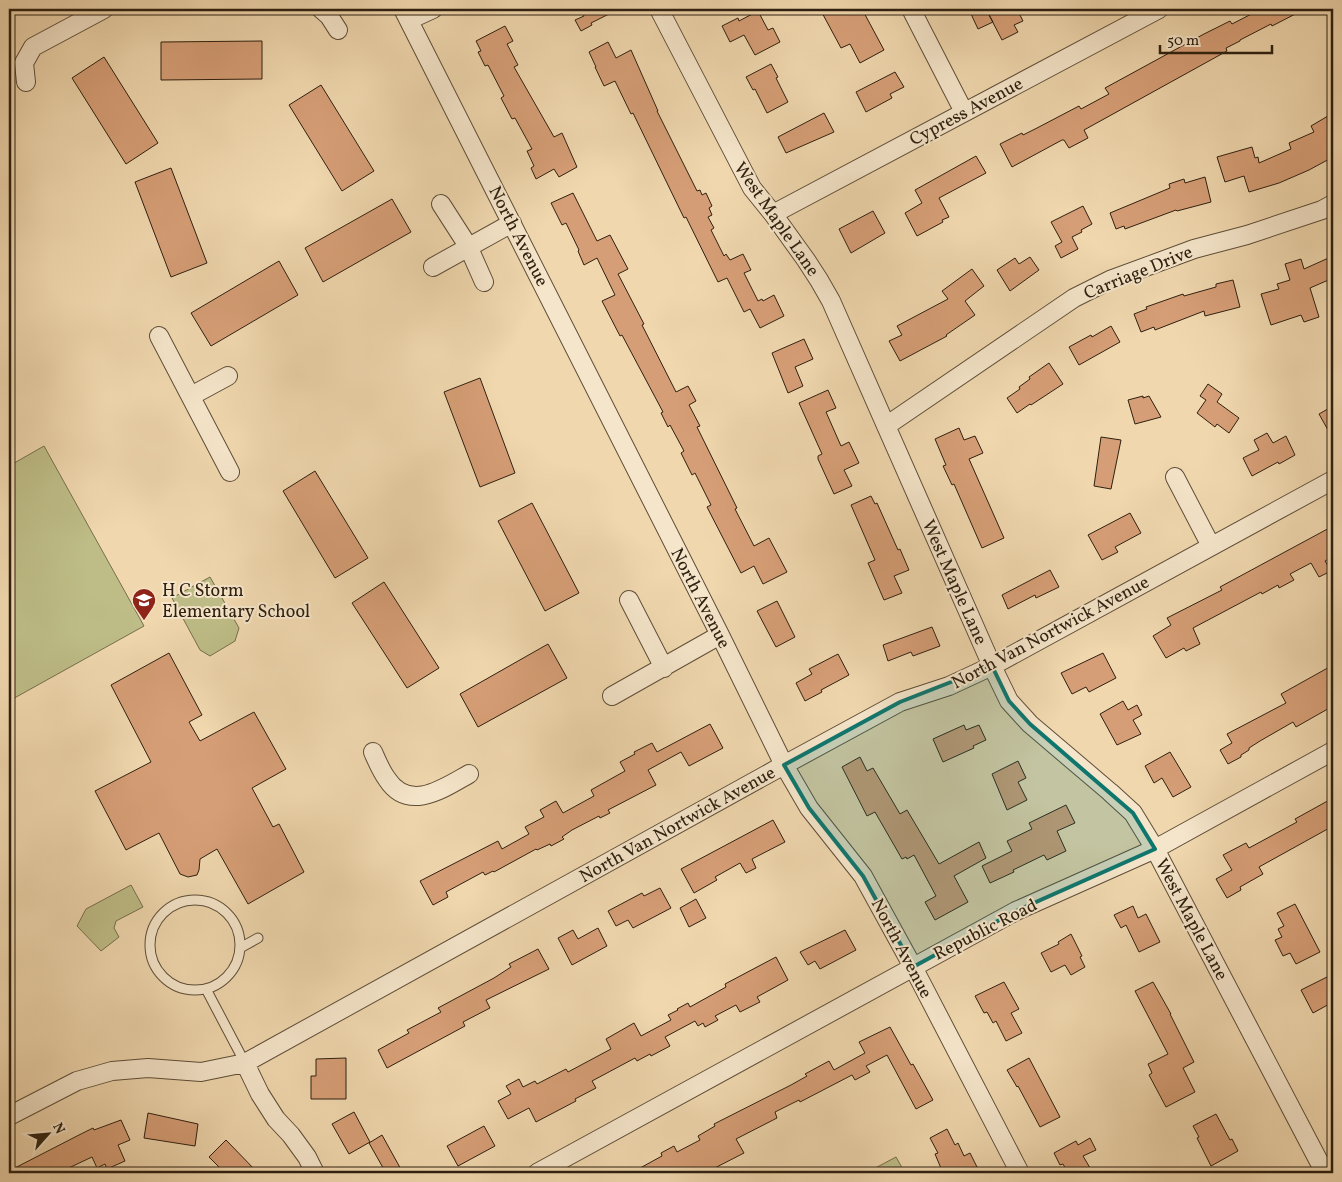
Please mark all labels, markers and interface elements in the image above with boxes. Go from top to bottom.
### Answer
scale bar [1160,22,1272,54]
text: 50 m [1167,31,1199,52]
street label: Cypress Avenue [906,72,1028,153]
street label: West Maple Lane [727,158,825,282]
street label: North Avenue [482,182,554,291]
street label: Carriage Drive [1080,240,1197,307]
street label: West Maple Lane [915,516,992,649]
street label: North Avenue [664,544,736,653]
street label: North Van Nortwick Avenue [947,570,1154,696]
place label: H C Storm Elementary School [162,579,310,625]
school or university icon: H C Storm Elementary School [131,587,157,621]
street label: North Van Nortwick Avenue [575,761,780,890]
street label: West Maple Lane [1148,854,1233,985]
street label: Republic Road [929,893,1042,967]
street label: North Avenue [864,894,938,1003]
north arrow [22,1110,72,1160]
text: N [47,1120,69,1138]

